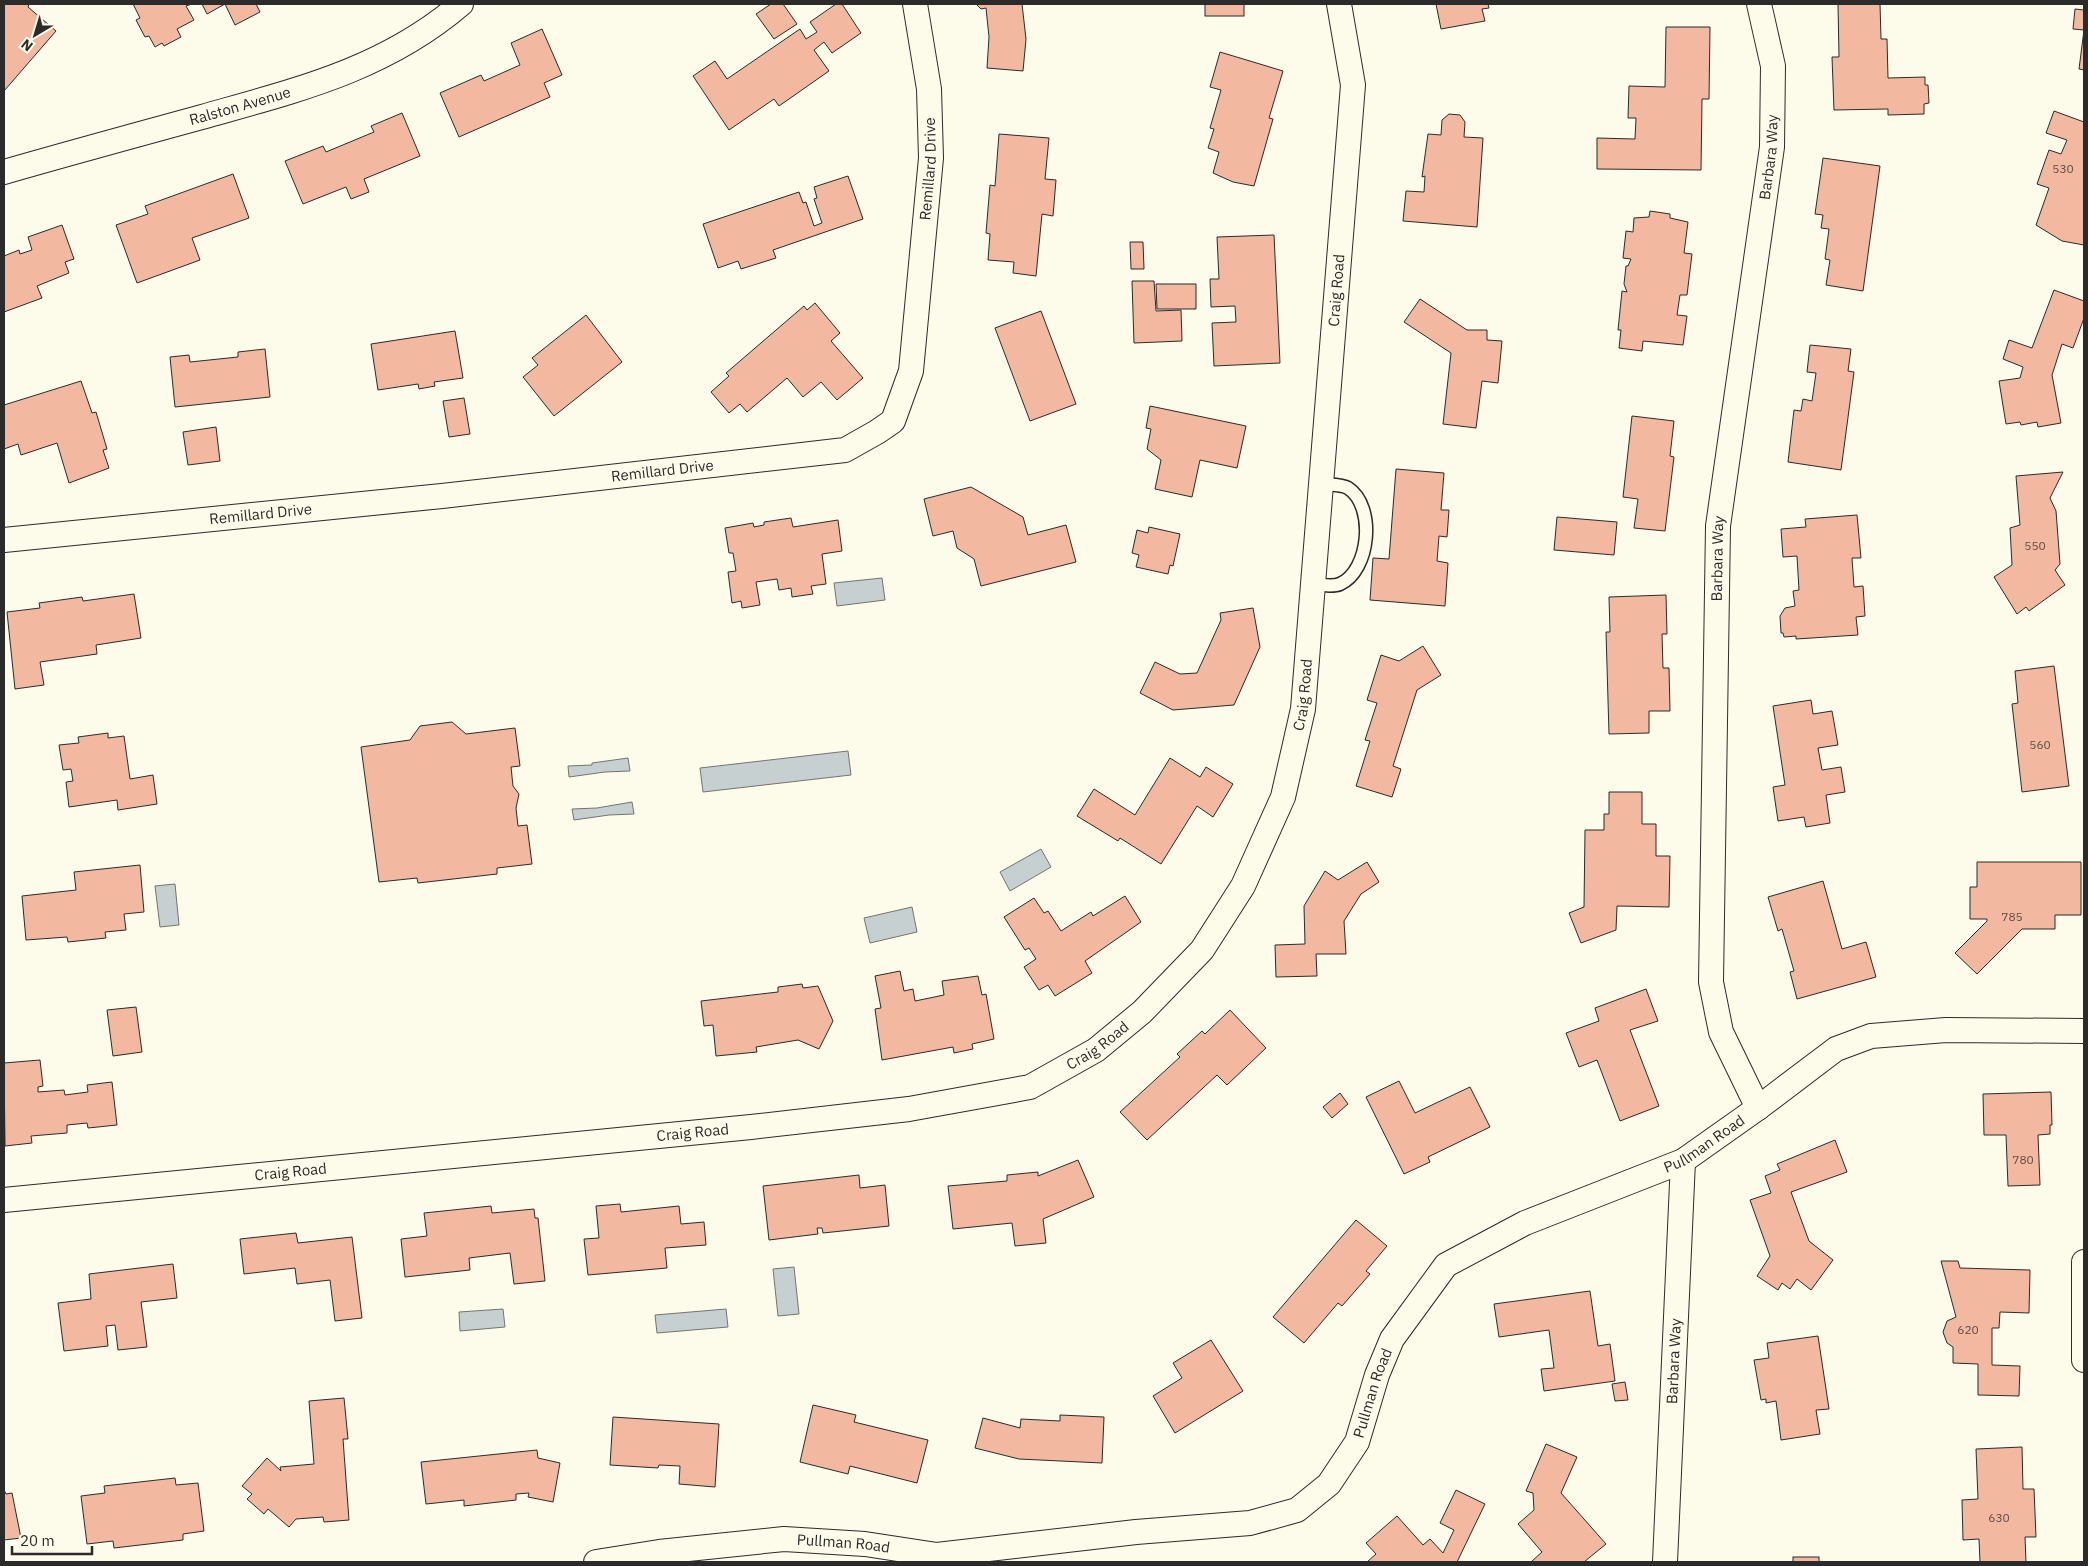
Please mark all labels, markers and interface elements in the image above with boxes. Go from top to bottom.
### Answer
north arrow [10,10,60,60]
text: N [17,35,37,55]
street label: Ralston Avenue [187,82,293,129]
street label: Barbara Way [1755,114,1781,201]
street label: Remillard Drive [915,117,940,221]
house number: 530 [2052,161,2074,176]
street label: Craig Road [1324,253,1348,327]
street label: Remillard Drive [610,455,715,486]
street label: Remillard Drive [208,499,313,528]
street label: Barbara Way [1707,514,1728,602]
house number: 550 [2024,538,2046,553]
street label: Craig Road [1288,658,1316,733]
house number: 560 [2029,737,2051,752]
house number: 785 [2001,909,2023,924]
street label: Craig Road [1063,1017,1133,1074]
street label: Pullman Road [1661,1110,1748,1177]
street label: Craig Road [656,1119,730,1145]
house number: 780 [2012,1152,2034,1167]
street label: Craig Road [254,1159,328,1184]
street label: Barbara Way [1662,1317,1685,1404]
house number: 620 [1957,1322,1979,1337]
street label: Pullman Road [1349,1345,1396,1440]
house number: 630 [1988,1510,2010,1525]
scale bar [12,1524,92,1556]
street label: Pullman Road [796,1530,891,1557]
text: 20 m [20,1531,55,1550]

